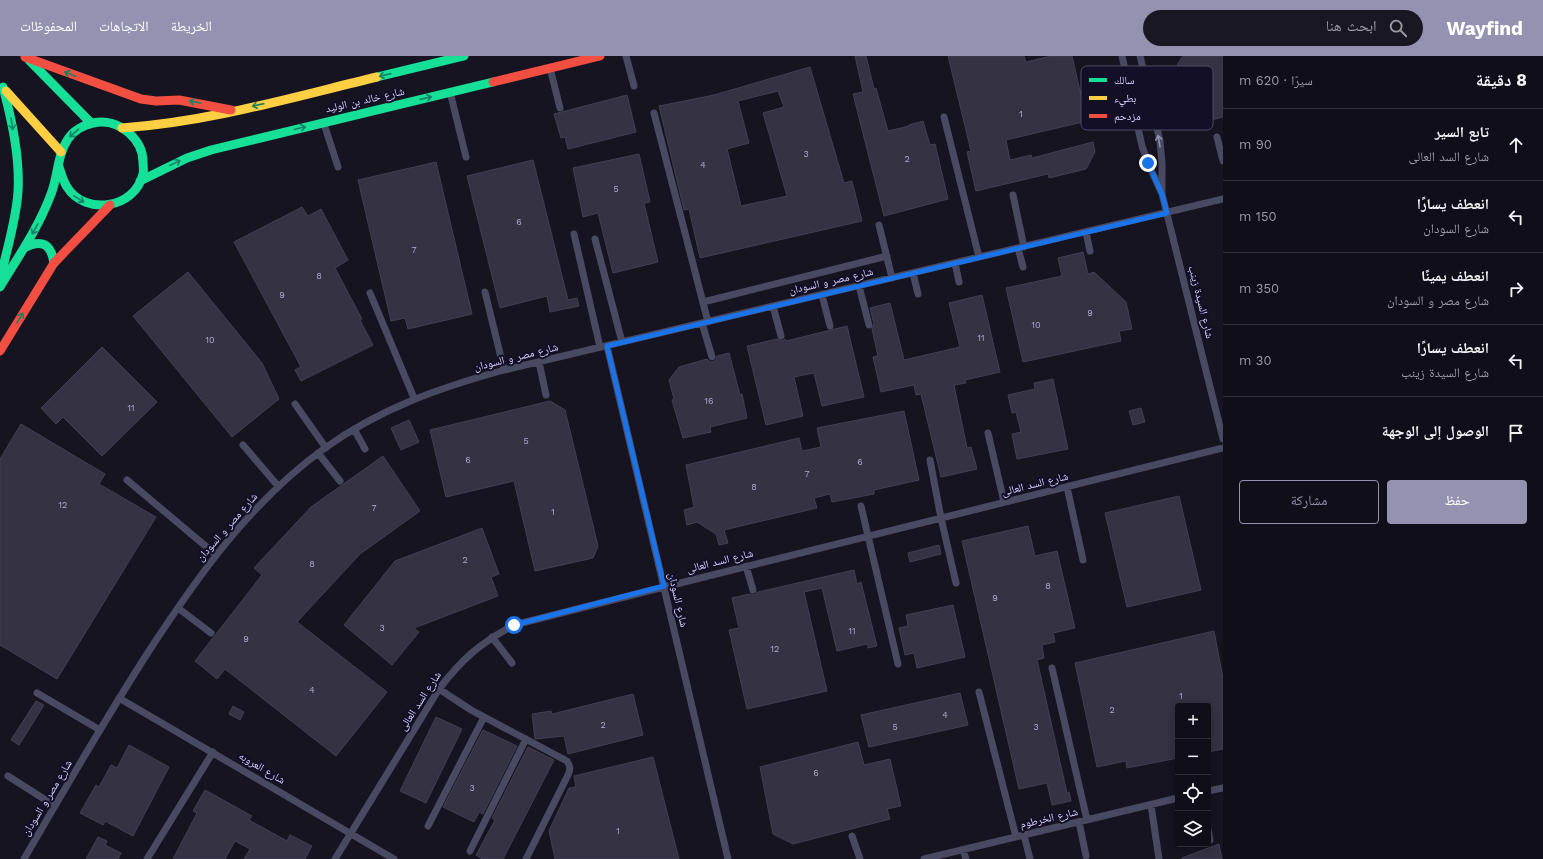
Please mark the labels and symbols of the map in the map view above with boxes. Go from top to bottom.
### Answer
legend [1081,66,1213,130]
one-way arrow [65,69,77,77]
one-way arrow [379,71,392,79]
text: سالك [1114,74,1134,87]
street label: شارع خالد بن الوليد [324,85,406,115]
text: بطيء [1114,92,1136,107]
one-way arrow [419,93,432,101]
one-way arrow [189,98,202,106]
one-way arrow [252,101,265,109]
house number: 1 [1019,109,1023,119]
text: مزدحم [1114,110,1141,124]
one-way arrow [9,118,17,131]
one-way arrow [293,123,306,131]
one-way arrow [69,128,79,138]
one-way arrow [1155,135,1163,148]
house number: 3 [803,149,809,159]
house number: 2 [904,154,910,164]
route end [1139,154,1157,172]
one-way arrow [169,159,181,166]
house number: 4 [700,160,706,170]
house number: 5 [613,184,619,194]
one-way arrow [73,195,84,203]
house number: 6 [516,217,522,227]
one-way arrow [30,223,38,235]
house number: 7 [411,245,417,255]
street label: شارع السيدة زينب [1186,264,1216,340]
street label: شارع مصر و السودان [787,265,875,297]
house number: 8 [316,271,322,281]
house number: 9 [279,290,285,300]
house number: 9 [1087,308,1093,318]
one-way arrow [17,312,25,324]
house number: 10 [1031,320,1041,330]
house number: 11 [977,333,985,343]
house number: 10 [205,335,215,345]
street label: شارع مصر و السودان [473,340,559,374]
house number: 16 [705,396,713,406]
house number: 11 [127,403,135,413]
house number: 5 [523,436,529,446]
house number: 6 [465,455,471,465]
house number: 6 [857,457,863,467]
house number: 7 [804,469,810,479]
street label: شارع السد العالى [1000,469,1070,499]
house number: 8 [751,482,757,492]
street label: شارع مصر و السودان [194,490,260,564]
house number: 12 [59,500,67,510]
house number: 7 [371,503,377,513]
house number: 1 [551,507,555,517]
street label: شارع السد العالى [685,546,755,576]
house number: 2 [462,555,468,565]
house number: 8 [309,559,315,569]
street label: شارع السودان [665,571,691,629]
house number: 8 [1045,581,1051,591]
house number: 9 [992,593,998,603]
route start [505,616,523,634]
house number: 3 [379,623,385,633]
house number: 11 [848,626,856,636]
house number: 9 [243,634,249,644]
house number: 12 [771,644,779,654]
street label: شارع السد العالى [396,669,444,733]
house number: 4 [309,685,315,695]
house number: 1 [1179,691,1183,701]
house number: 2 [1109,705,1115,715]
house number: 4 [942,710,948,720]
house number: 2 [600,720,606,730]
house number: 5 [892,722,898,732]
house number: 3 [1033,722,1039,732]
street label: شارع العروبه [236,749,288,787]
street label: شارع مصر و السودان [19,758,75,838]
house number: 6 [813,768,819,778]
house number: 3 [469,783,475,793]
street label: شارع الخرطوم [1019,805,1079,831]
house number: 1 [616,826,620,836]

